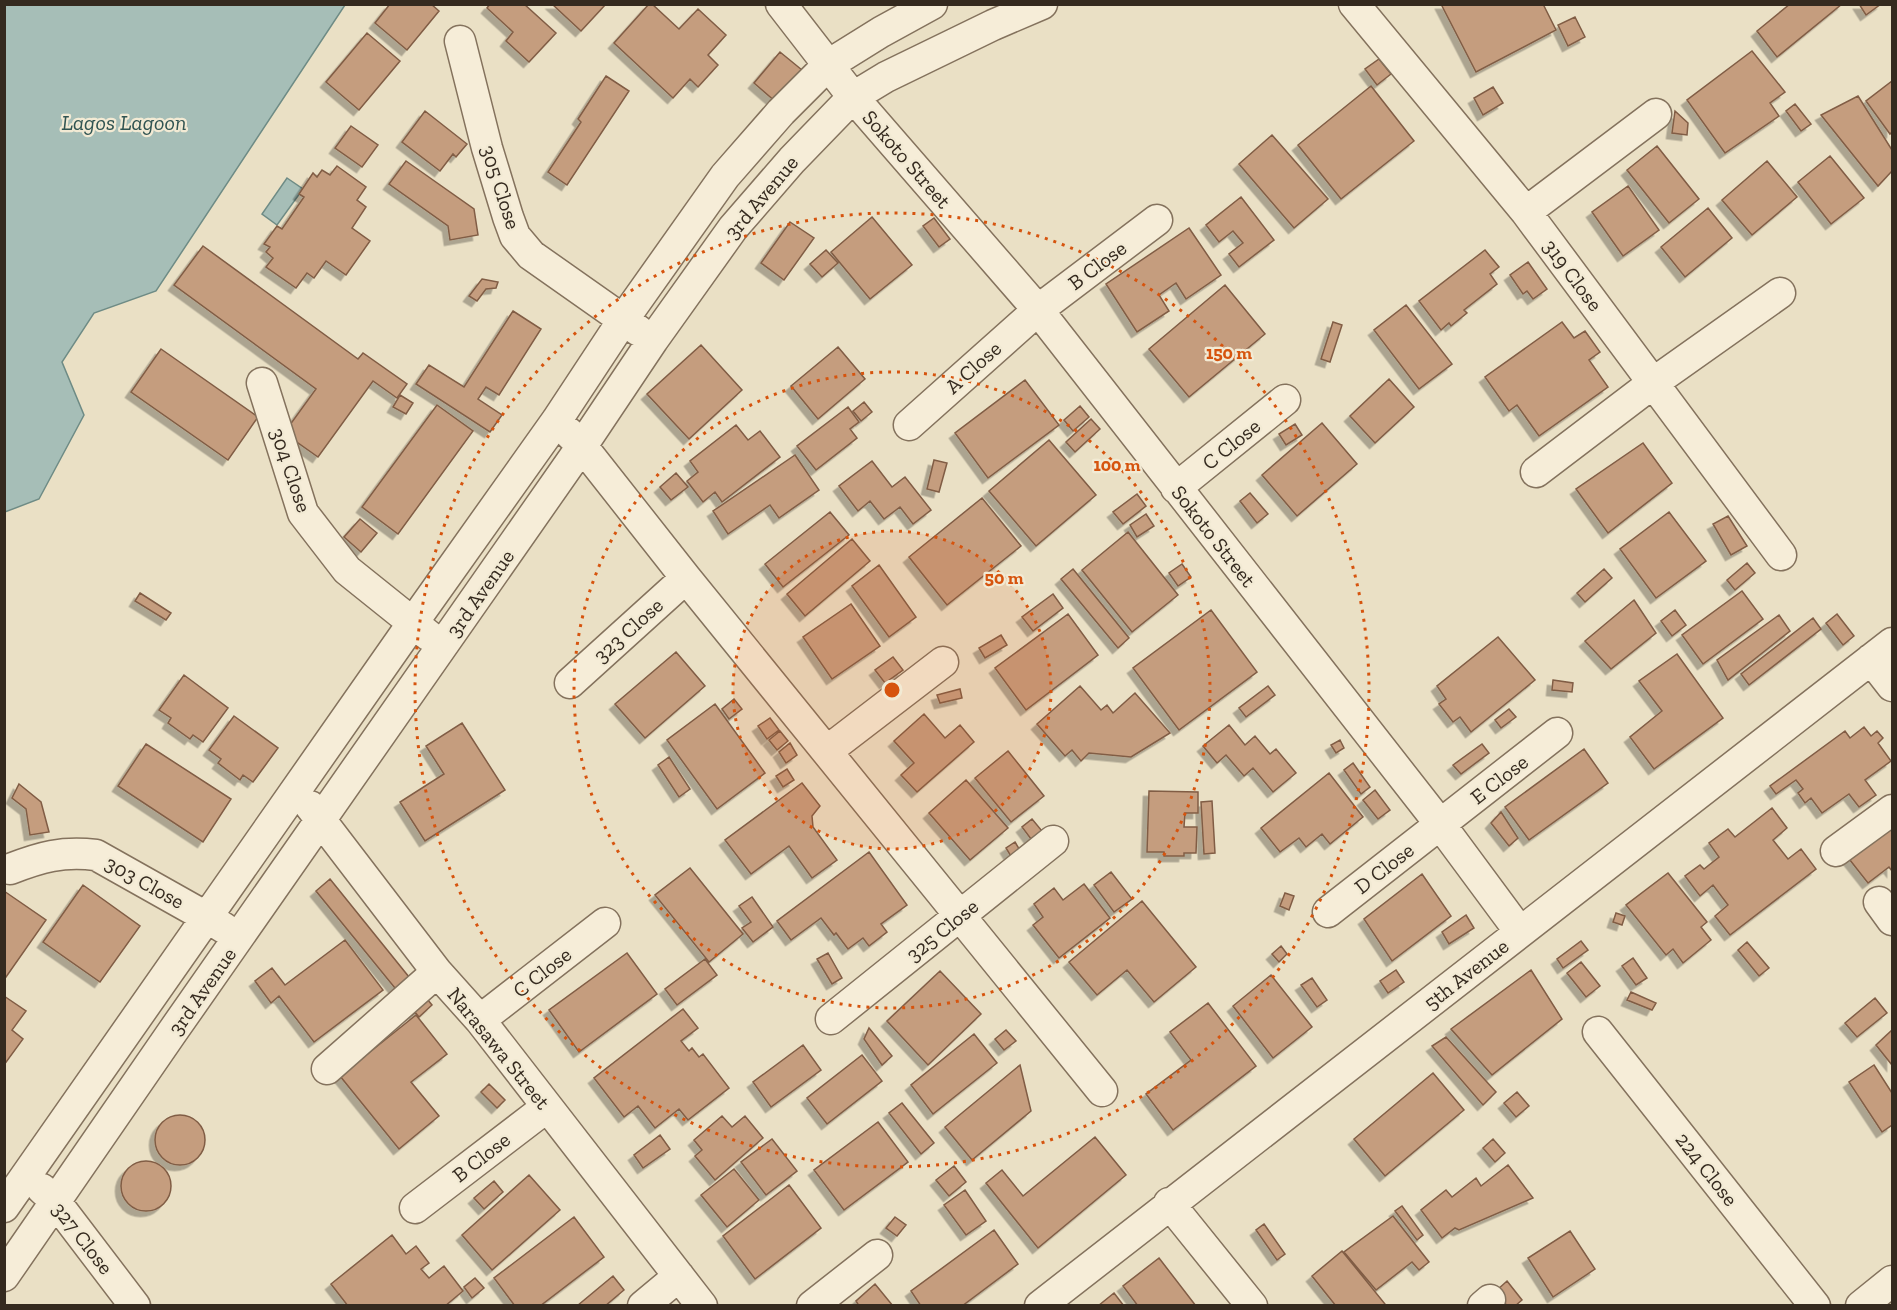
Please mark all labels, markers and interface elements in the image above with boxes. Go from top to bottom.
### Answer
street label: Sokoto Street [858,105,957,213]
water label: Lagos Lagoon [61,109,187,136]
street label: 305 Close [476,142,526,232]
street label: 3rd Avenue [719,150,803,244]
street label: 319 Close [1538,234,1608,316]
street label: B Close [1063,235,1131,295]
street label: A Close [940,335,1006,399]
text: 150 m [1206,342,1252,364]
street label: C Close [1197,413,1265,475]
street label: 304 Close [265,425,317,516]
text: 100 m [1093,454,1141,476]
street label: Sokoto Street [1167,480,1262,592]
street label: 3rd Avenue [441,544,519,642]
text: 50 m [985,567,1024,589]
street label: 323 Close [588,592,668,668]
centre of rings [882,680,902,700]
street label: E Close [1465,749,1533,809]
street label: D Close [1349,837,1419,899]
street label: 303 Close [101,850,189,914]
street label: 325 Close [901,893,983,967]
street label: 5th Avenue [1419,933,1513,1015]
street label: C Close [508,941,576,1003]
street label: 3rd Avenue [163,942,241,1040]
street label: Narasawa Street [442,982,556,1114]
street label: B Close [447,1127,515,1187]
street label: 224 Close [1670,1127,1744,1211]
street label: 327 Close [47,1197,119,1279]

